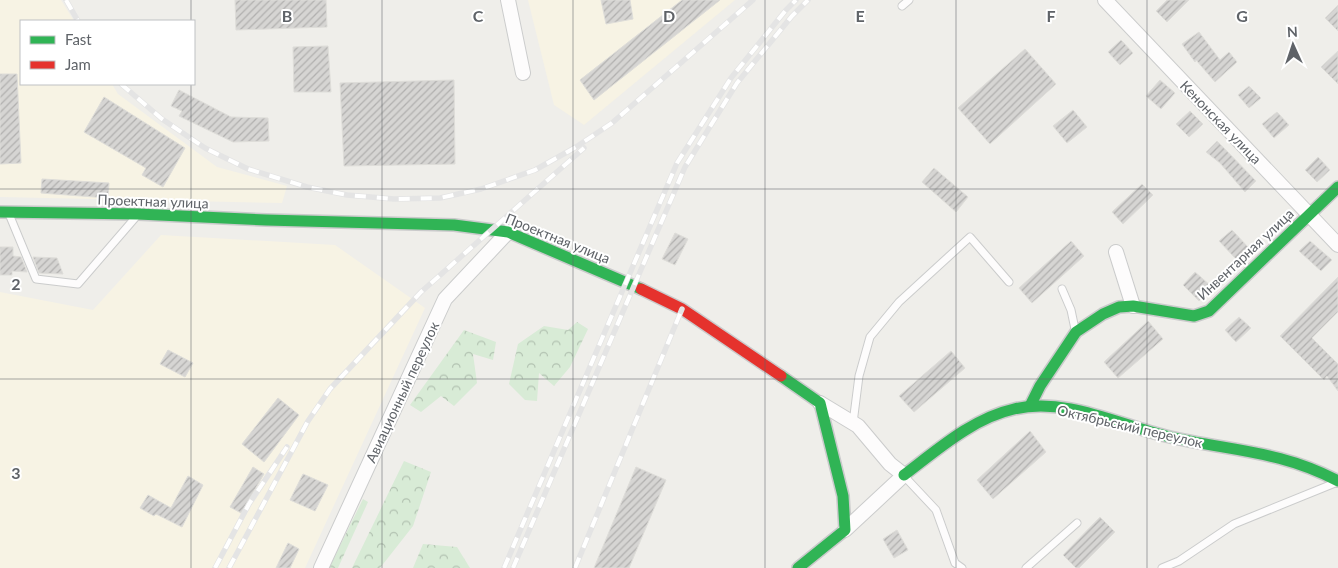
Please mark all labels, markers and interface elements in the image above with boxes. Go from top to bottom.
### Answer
text: B [282,6,292,25]
text: C [473,6,484,25]
text: D [663,6,675,25]
text: E [855,6,865,25]
text: F [1046,6,1056,25]
text: G [1236,6,1248,25]
legend [20,20,195,85]
north arrow [1268,20,1318,70]
text: N [1286,23,1298,40]
text: Fast [65,30,92,48]
text: Jam [65,55,91,73]
street label: Кенонская улица [1177,77,1265,167]
street label: Проектная улица [97,191,209,211]
street label: Инвентарная улица [1193,205,1297,303]
street label: Проектная улица [503,209,613,267]
text: 2 [11,274,21,293]
street label: Авиационный переулок [362,318,442,465]
street label: Октябрьский переулок [1056,401,1205,451]
text: 3 [11,463,21,482]

